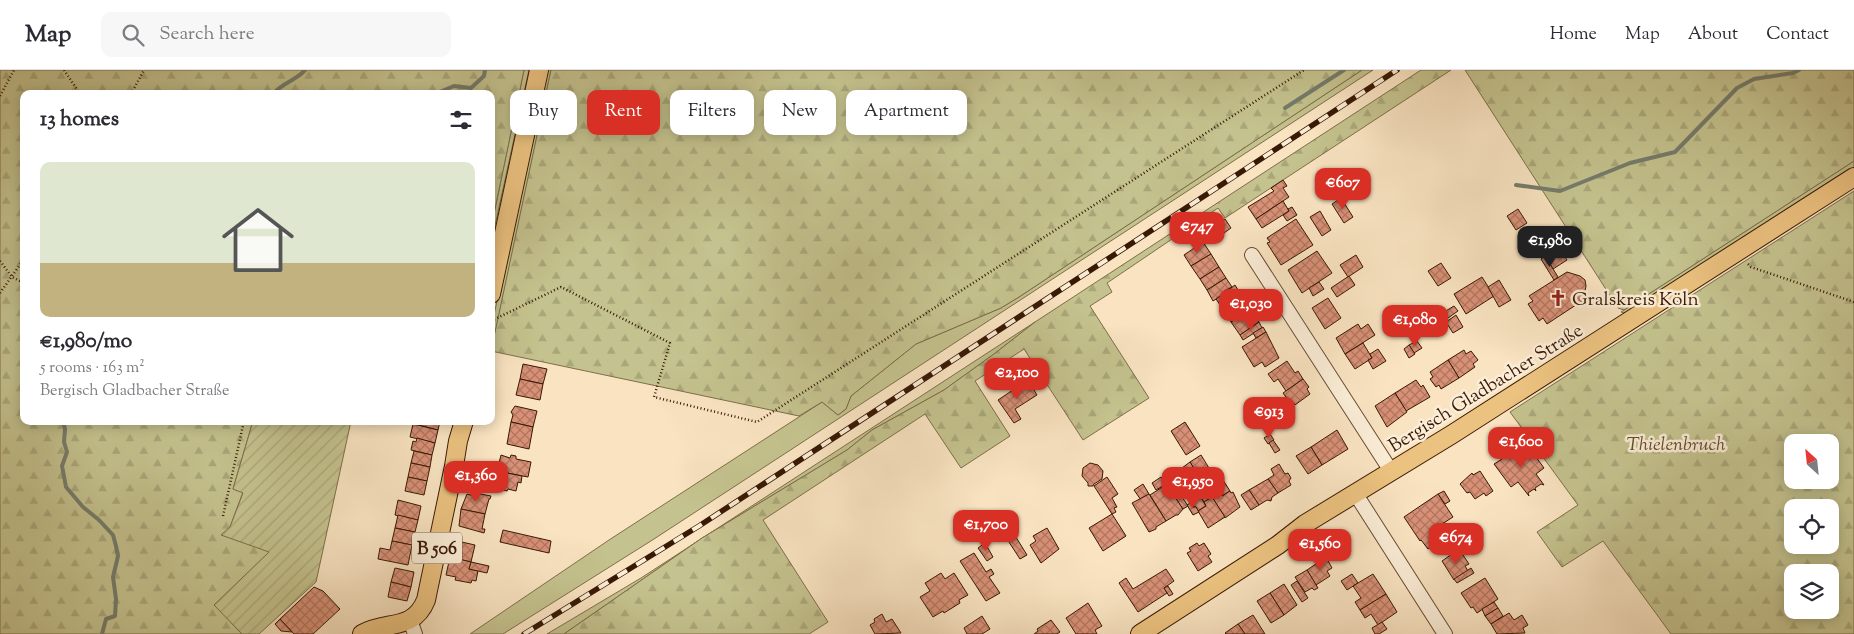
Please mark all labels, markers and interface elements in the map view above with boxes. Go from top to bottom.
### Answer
search box [101,12,451,57]
text: Map [25,18,71,52]
icon: search [119,21,147,49]
text: Search here [159,21,255,48]
text: Home [1550,22,1597,48]
text: Map [1625,22,1660,48]
text: About [1688,22,1738,48]
text: Contact [1766,22,1829,48]
chip: Buy [510,90,577,135]
chip: Rent [587,90,660,135]
chip: Filters [670,90,754,135]
chip: New [764,90,836,135]
chip: Apartment [846,90,967,135]
text: 13 homes [40,105,119,135]
icon: filters [447,106,475,134]
pin: €607 [1313,168,1373,210]
text: €607 [1326,172,1360,195]
icon: home [213,195,303,285]
pin: €747 [1167,212,1227,254]
text: €747 [1181,216,1213,239]
pin: €1,980 [1509,226,1591,268]
text: €1,980 [1528,230,1572,253]
place label: Gralskreis Köln [1572,287,1699,314]
pin: €1,030 [1210,288,1292,331]
church icon: Gralskreis Köln [1548,288,1568,308]
text: €1,030 [1230,293,1272,316]
pin: €1,080 [1374,304,1456,347]
text: €1,080 [1393,309,1437,332]
street label: Bergisch Gladbacher Straße [1384,318,1589,460]
text: €1,980/mo [40,327,132,357]
text: 5 rooms · 163 m² [40,357,145,380]
pin: €2,100 [976,358,1058,400]
text: €2,100 [995,362,1039,385]
text: Bergisch Gladbacher Straße [40,380,229,403]
pin: €913 [1239,396,1299,439]
text: €913 [1254,401,1284,424]
pin: €1,600 [1480,426,1562,469]
text: €1,600 [1499,431,1543,454]
park label: Thielenbruch [1627,432,1726,459]
north arrow [1784,434,1839,489]
map controls [1784,434,1839,619]
pin: €1,360 [435,460,517,503]
text: €1,360 [455,465,497,488]
pin: €1,950 [1152,466,1234,509]
text: €1,950 [1173,471,1213,494]
button: locate [1784,499,1839,554]
pin: €1,700 [945,510,1027,552]
text: €1,700 [964,514,1008,537]
pin: €674 [1426,522,1486,565]
text: €674 [1440,527,1472,550]
pin: €1,560 [1279,528,1361,571]
road number: B 506 [412,532,462,563]
text: €1,560 [1299,533,1341,556]
button: layers [1784,564,1839,619]

